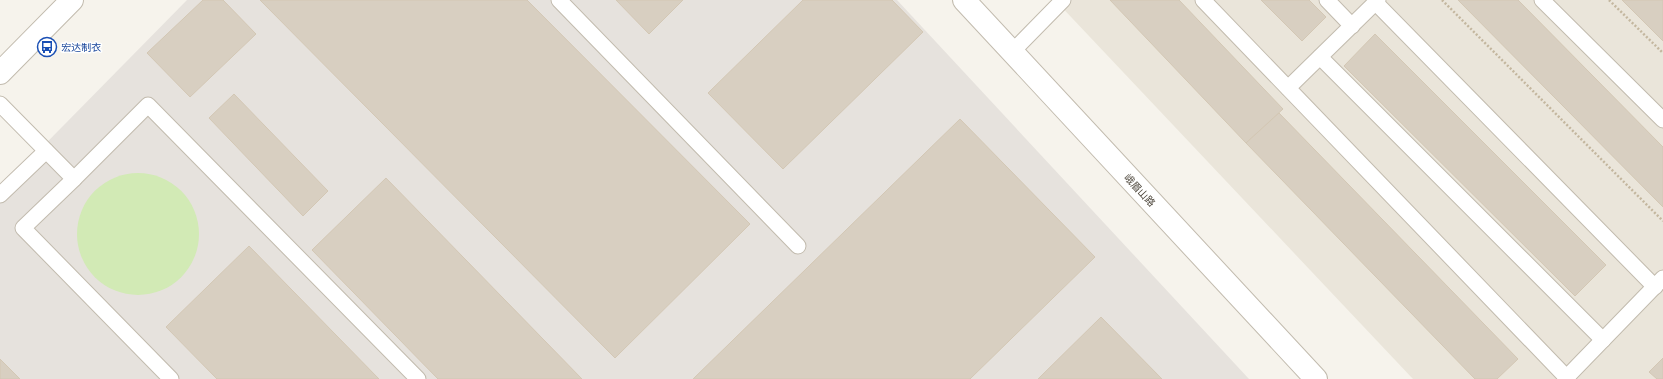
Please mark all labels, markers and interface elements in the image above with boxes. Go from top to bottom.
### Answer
bus stop icon: 宏达制衣 [36,36,58,58]
place label: 宏达制衣 [61,42,101,55]
street label: 峨眉山路 [1121,172,1157,210]

